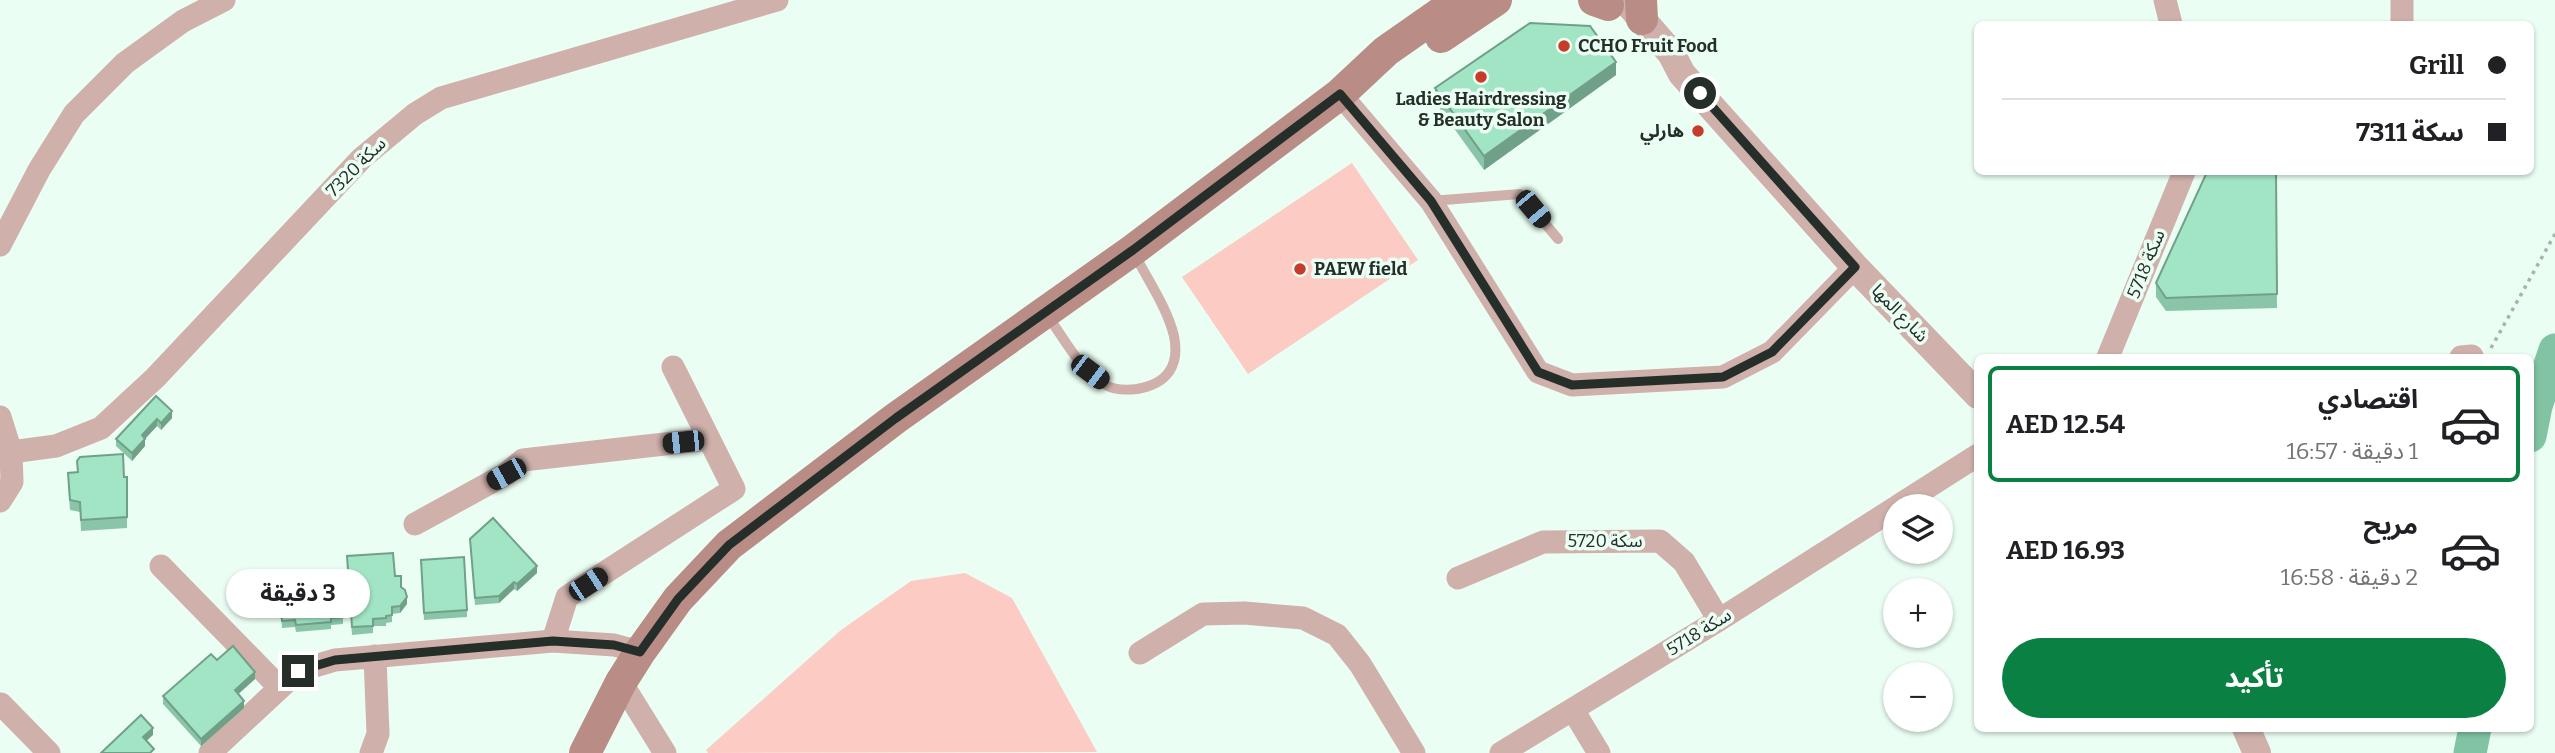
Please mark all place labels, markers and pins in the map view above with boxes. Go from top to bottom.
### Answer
place label: CCHO Fruit Food [1578,35,1718,57]
marker: CCHO Fruit Food [1556,38,1572,54]
marker: Ladies Hairdressing & Beauty Salon [1473,69,1489,85]
place label: Ladies Hairdressing & Beauty Salon [1396,88,1567,131]
place label: هارلي [1640,120,1684,145]
marker: هارلي [1690,123,1706,139]
place label: PAEW field [1314,258,1408,280]
marker: PAEW field [1292,261,1308,277]

